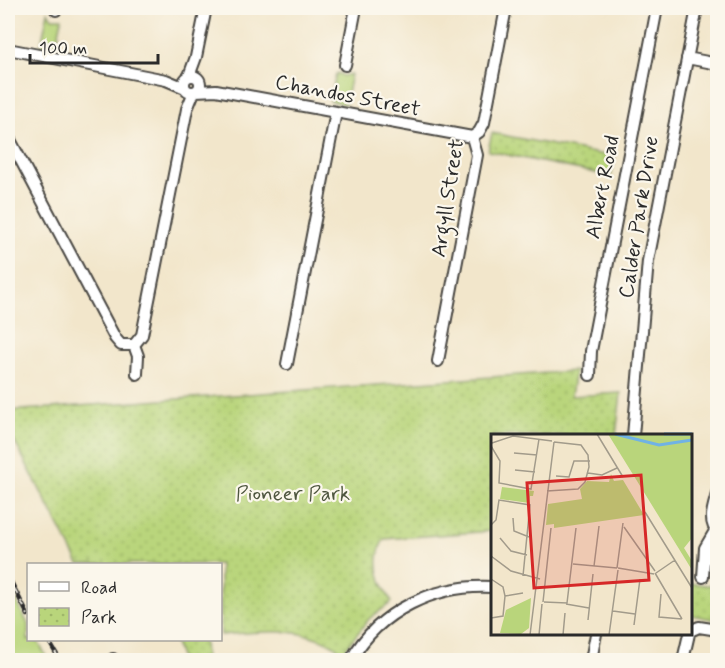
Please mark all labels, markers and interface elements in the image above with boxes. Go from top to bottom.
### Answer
scale bar [30,27,158,65]
text: 100 m [39,37,87,61]
street label: Chandos Street [273,68,423,124]
street label: Albert Road [579,133,627,241]
street label: Calder Park Drive [612,134,666,300]
street label: Argyll Street [425,137,473,260]
inset map [491,434,692,635]
park label: Pioneer Park [236,480,350,508]
legend [27,563,222,641]
text: Road [81,576,117,600]
text: Park [81,606,117,630]

